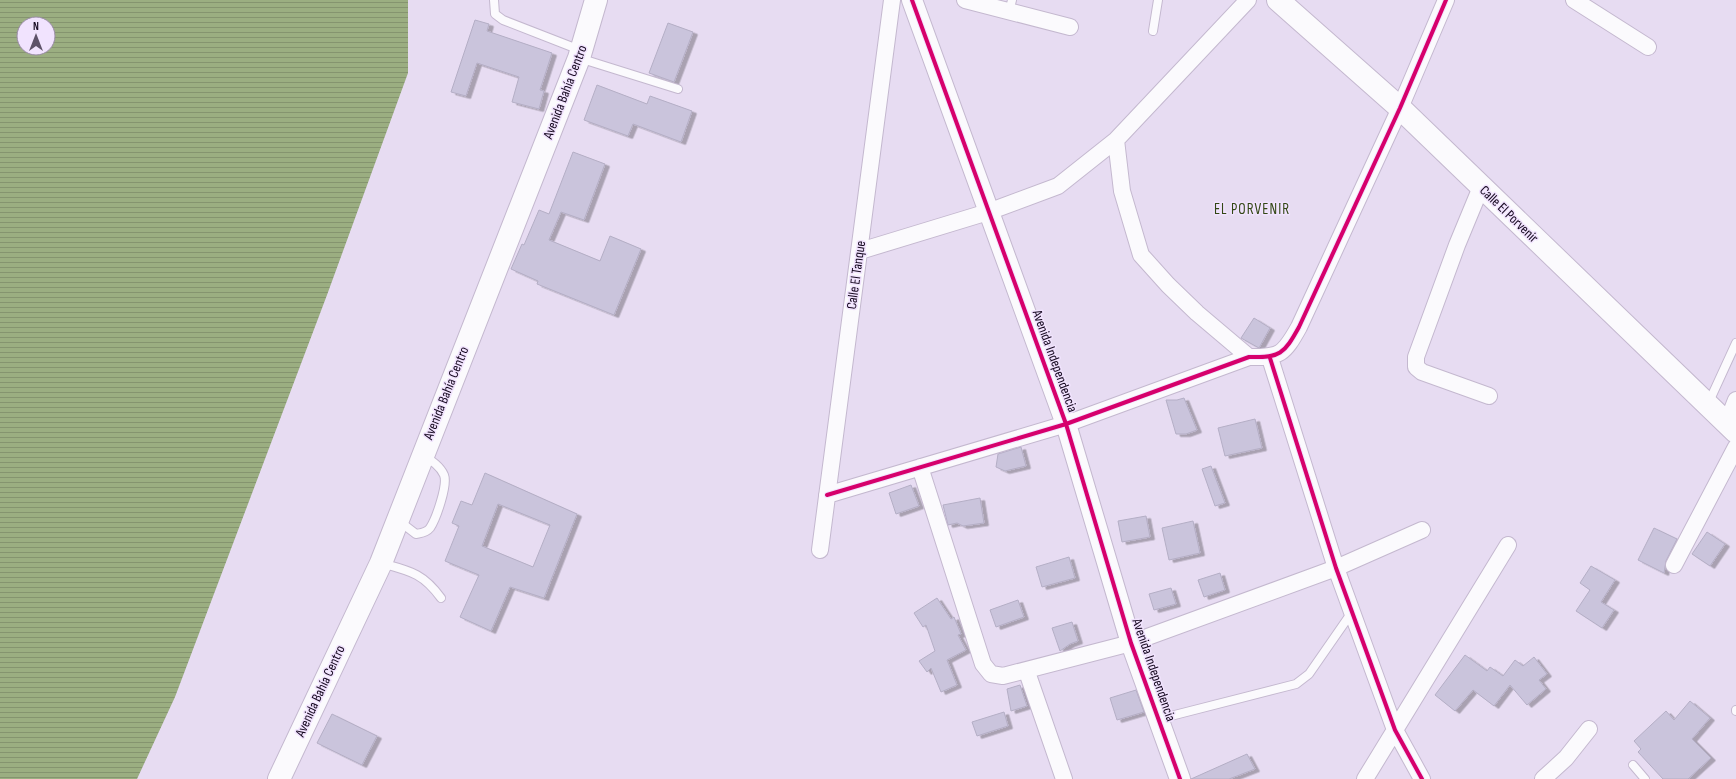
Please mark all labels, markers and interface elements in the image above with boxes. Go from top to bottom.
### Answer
north arrow [16,16,56,56]
text: N [33,20,39,33]
street label: Avenida Bahía Centro [539,43,591,142]
street label: Calle El Porvenir [1476,182,1542,246]
district label: EL PORVENIR [1214,200,1290,219]
street label: Calle El Tanque [843,240,869,310]
street label: Avenida Independencia [1028,307,1081,414]
street label: Avenida Bahía Centro [419,344,472,443]
street label: Avenida Independencia [1128,615,1180,724]
street label: Avenida Bahía Centro [291,642,349,740]

